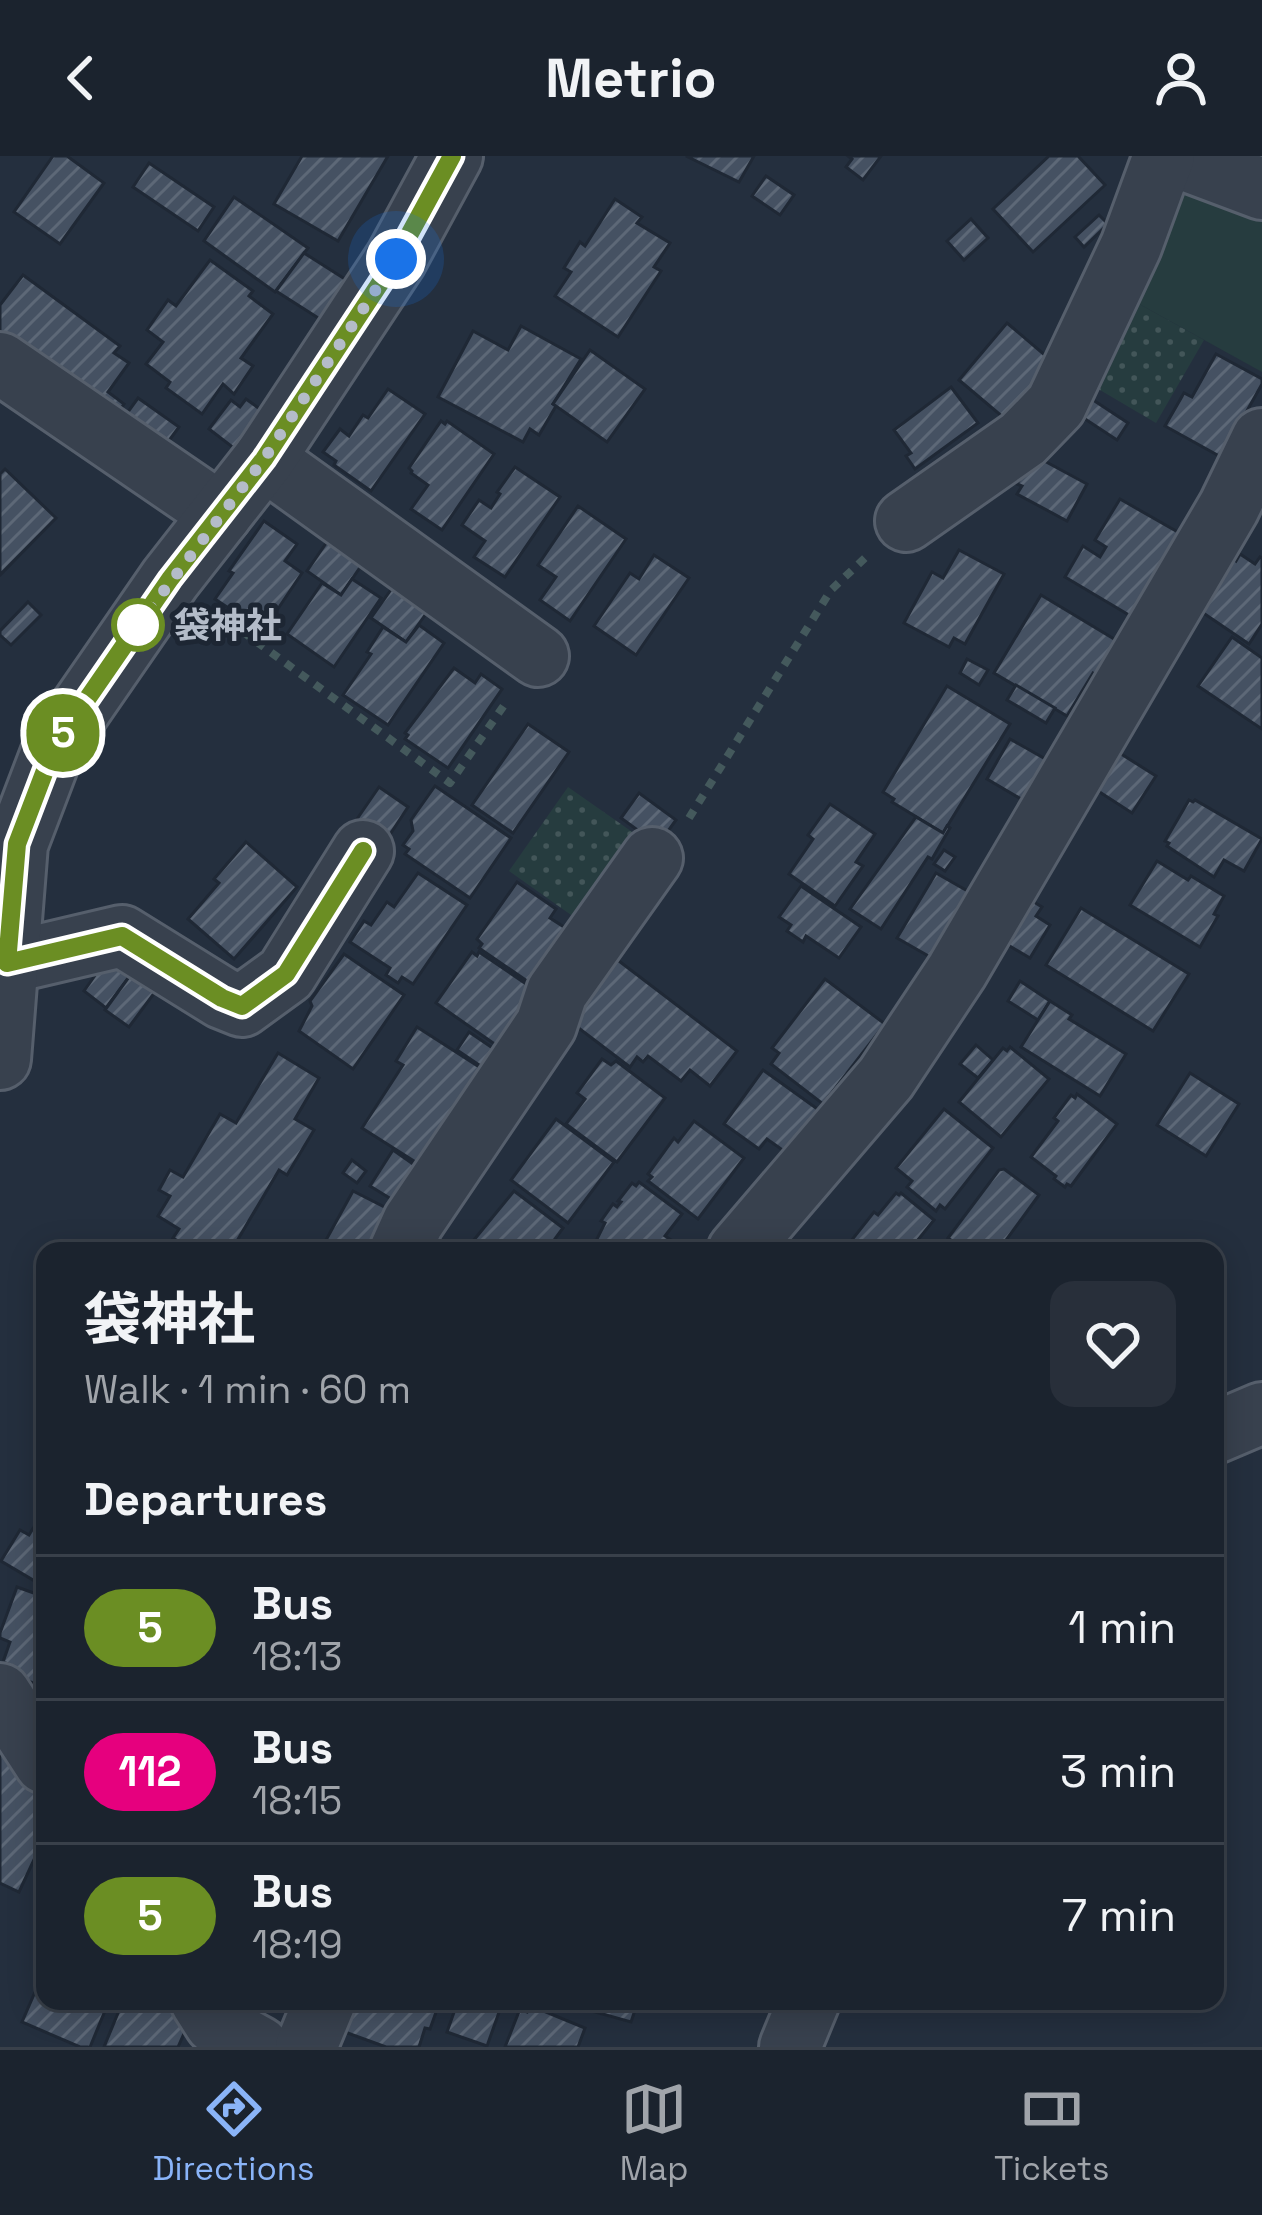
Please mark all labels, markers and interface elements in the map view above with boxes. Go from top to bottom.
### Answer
text: Metrio [545,44,717,113]
icon: back [48,45,114,111]
icon: person [1148,45,1214,111]
your location [366,229,426,289]
marker: 袋神社 [113,600,163,650]
place label: 袋神社 [174,603,282,649]
line badge: 5 [24,694,102,772]
text: 5 [50,706,76,759]
button: heart [1050,1281,1176,1407]
text: 袋神社 [84,1283,255,1356]
text: Walk · 1 min · 60 m [84,1365,411,1414]
text: Departures [84,1471,327,1528]
text: Bus [252,1575,333,1632]
text: 1 min [1068,1599,1176,1656]
text: 5 [137,1601,163,1654]
text: 18:13 [252,1632,342,1681]
text: Bus [252,1719,333,1776]
text: 3 min [1060,1743,1176,1800]
text: 112 [119,1745,181,1798]
text: 18:15 [252,1776,342,1825]
text: Bus [252,1863,333,1920]
text: 7 min [1062,1887,1176,1944]
text: 5 [137,1889,163,1942]
text: 18:19 [252,1920,343,1969]
tab: Directions [153,2076,314,2190]
tab: Map [620,2076,689,2190]
tab: Tickets [994,2076,1109,2190]

